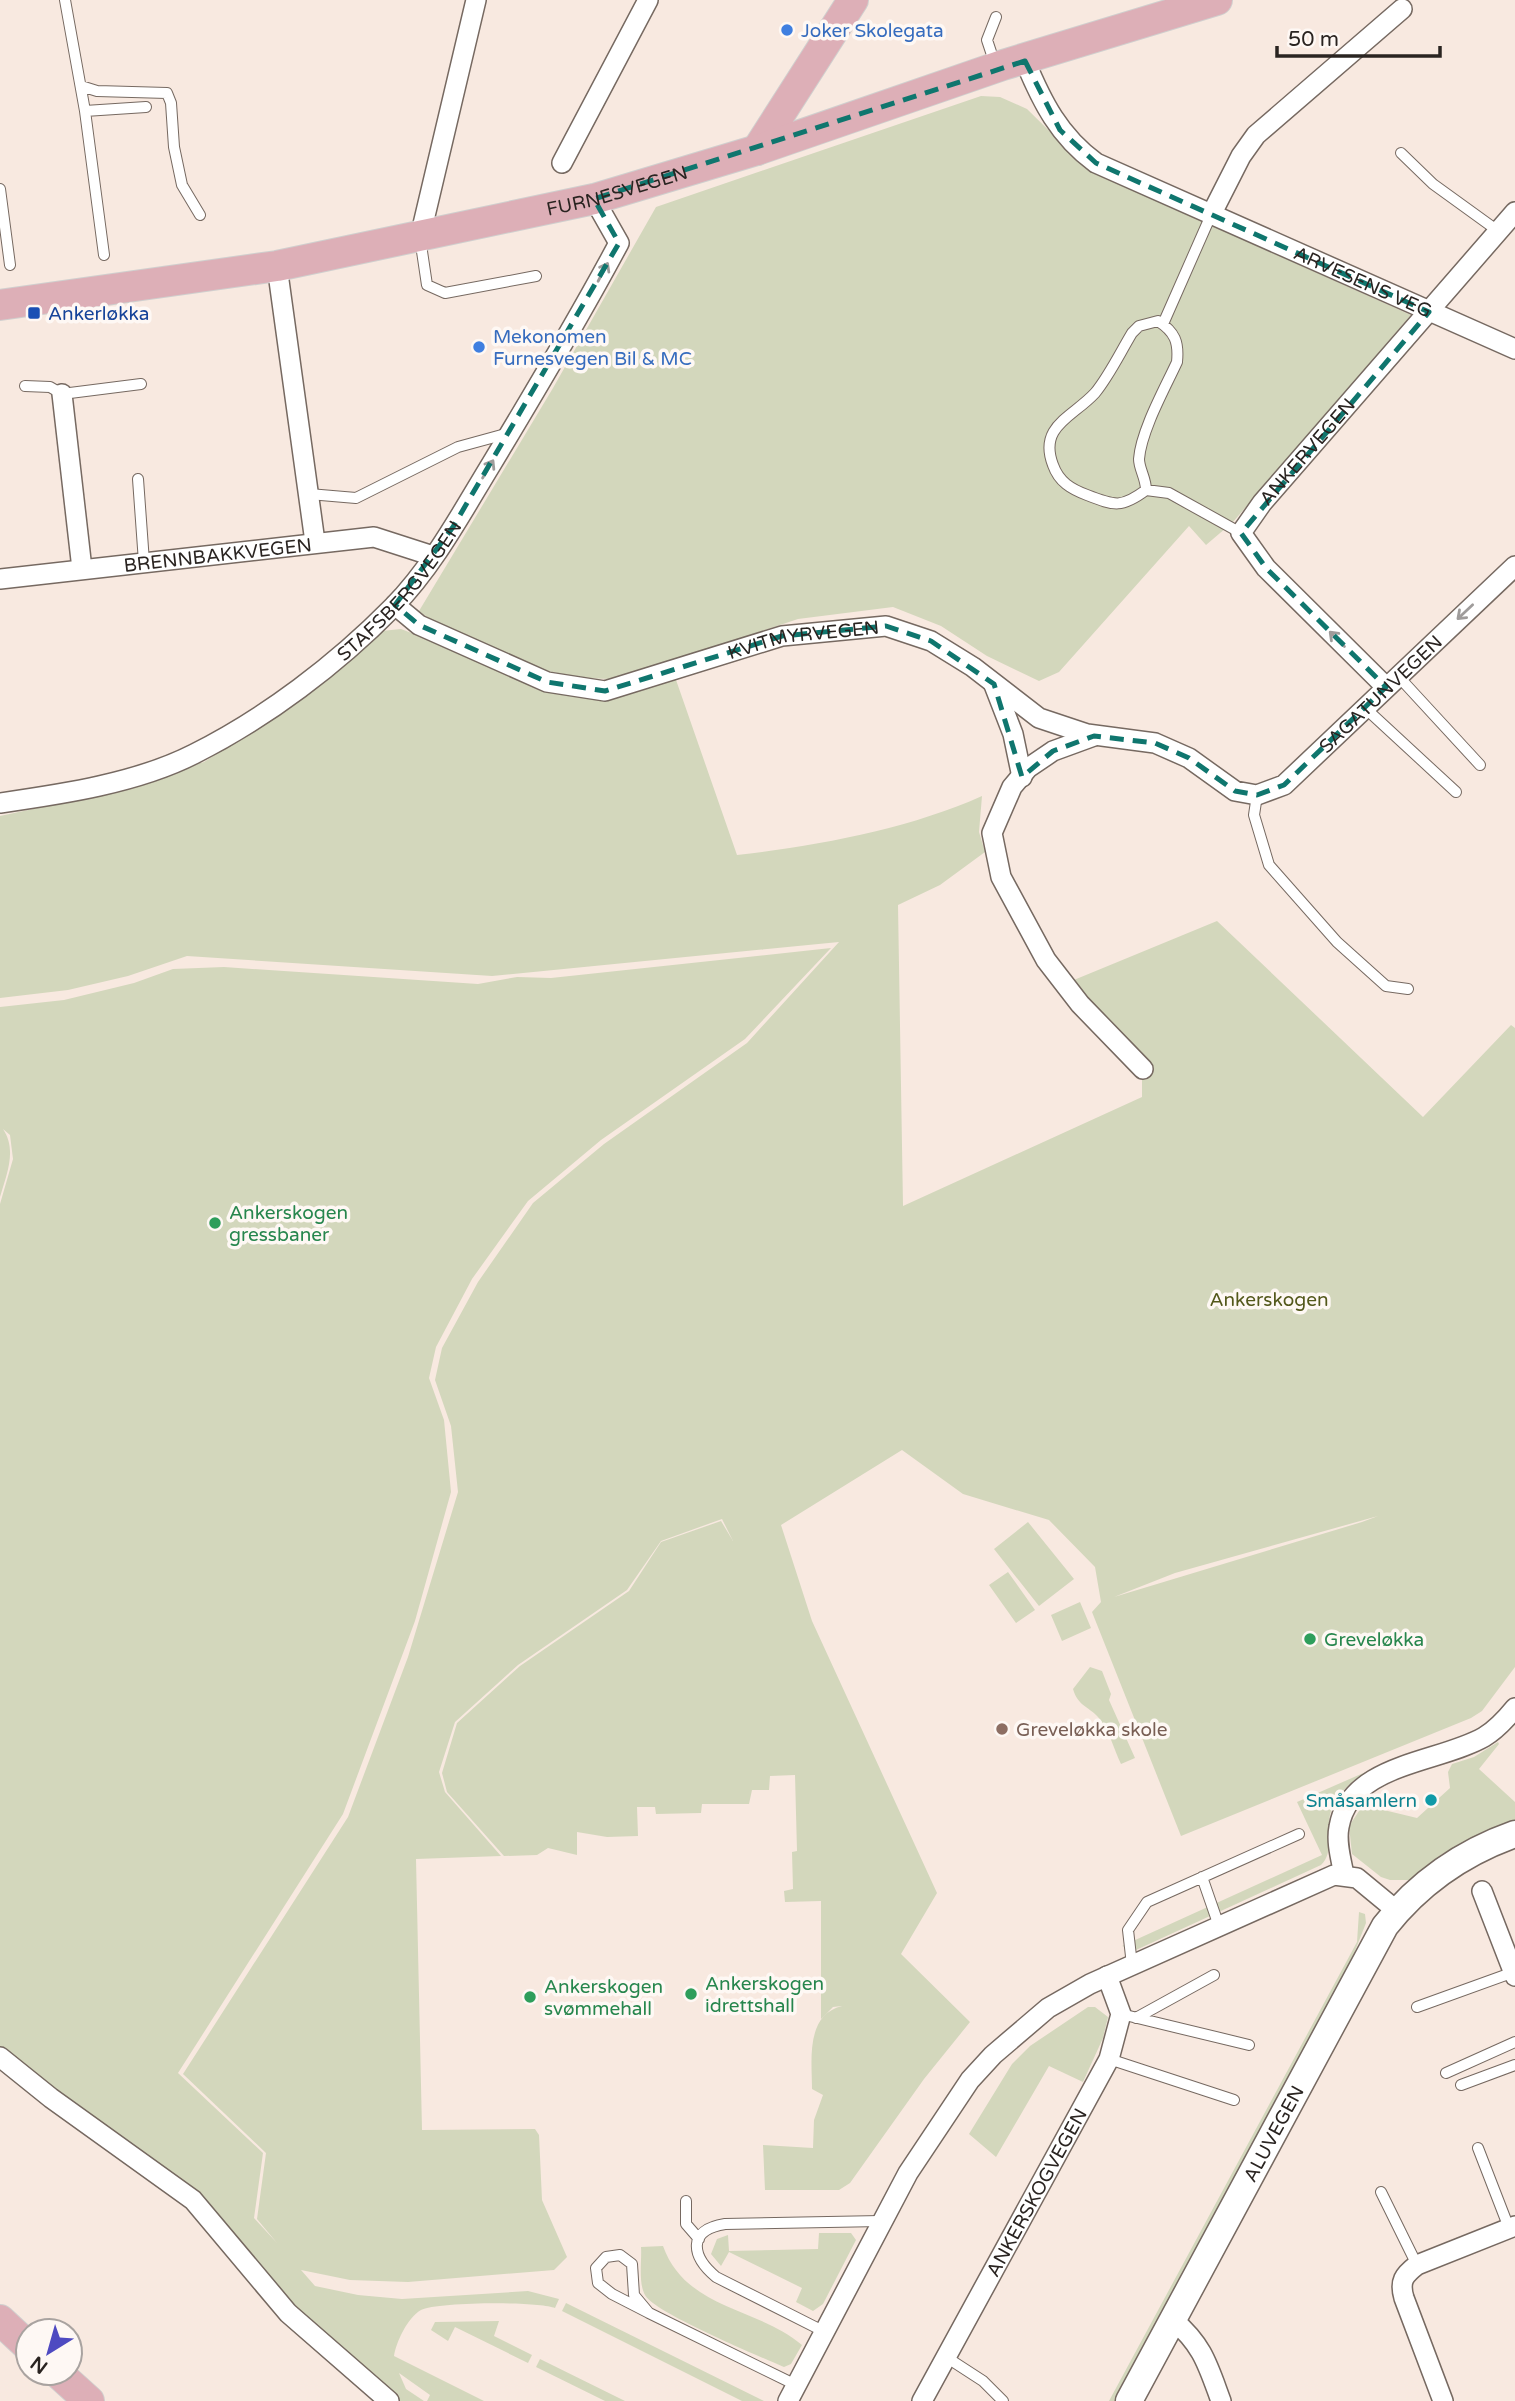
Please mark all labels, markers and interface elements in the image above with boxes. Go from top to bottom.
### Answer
scale bar [1277,14,1440,58]
place label: Joker Skolegata [801,20,944,42]
marker: Joker Skolegata [779,22,795,38]
text: 50 m [1288,27,1339,52]
street label: FURNESVEGEN [545,162,690,221]
street label: ARVESENS VEG [1290,242,1435,323]
one-way arrow [597,262,611,283]
place label: Ankerløkka [48,303,149,325]
marker: Ankerløkka [26,305,42,321]
place label: Mekonomen Furnesvegen Bil & MC [493,326,692,370]
marker: Mekonomen Furnesvegen Bil & MC [471,339,487,355]
street label: ANKERVEGEN [1255,394,1360,510]
one-way arrow [482,459,496,479]
street label: STAFSBERGVEGEN [333,517,467,666]
street label: BRENNBAKKVEGEN [123,534,313,577]
one-way arrow [1457,604,1474,621]
street label: KVITMYRVEGEN [725,617,880,664]
one-way arrow [1329,630,1346,647]
street label: SAGATUNVEGEN [1315,631,1447,758]
place label: Ankerskogen gressbaner [229,1202,348,1246]
marker: Ankerskogen gressbaner [207,1215,223,1231]
park label: Ankerskogen [1209,1289,1329,1311]
place label: Greveløkka [1324,1629,1424,1651]
marker: Greveløkka [1302,1631,1318,1647]
place label: Greveløkka skole [1016,1719,1168,1741]
marker: Greveløkka skole [994,1721,1010,1737]
place label: Småsamlern [1306,1790,1417,1812]
marker: Småsamlern [1423,1792,1439,1808]
place label: Ankerskogen idrettshall [705,1973,824,2017]
place label: Ankerskogen svømmehall [544,1976,663,2020]
marker: Ankerskogen idrettshall [683,1986,699,2002]
marker: Ankerskogen svømmehall [522,1989,538,2005]
street label: ALUVEGEN [1239,2082,1309,2186]
street label: ANKERSKOGVEGEN [982,2105,1092,2281]
north arrow [14,2317,84,2387]
text: N [27,2351,52,2378]

